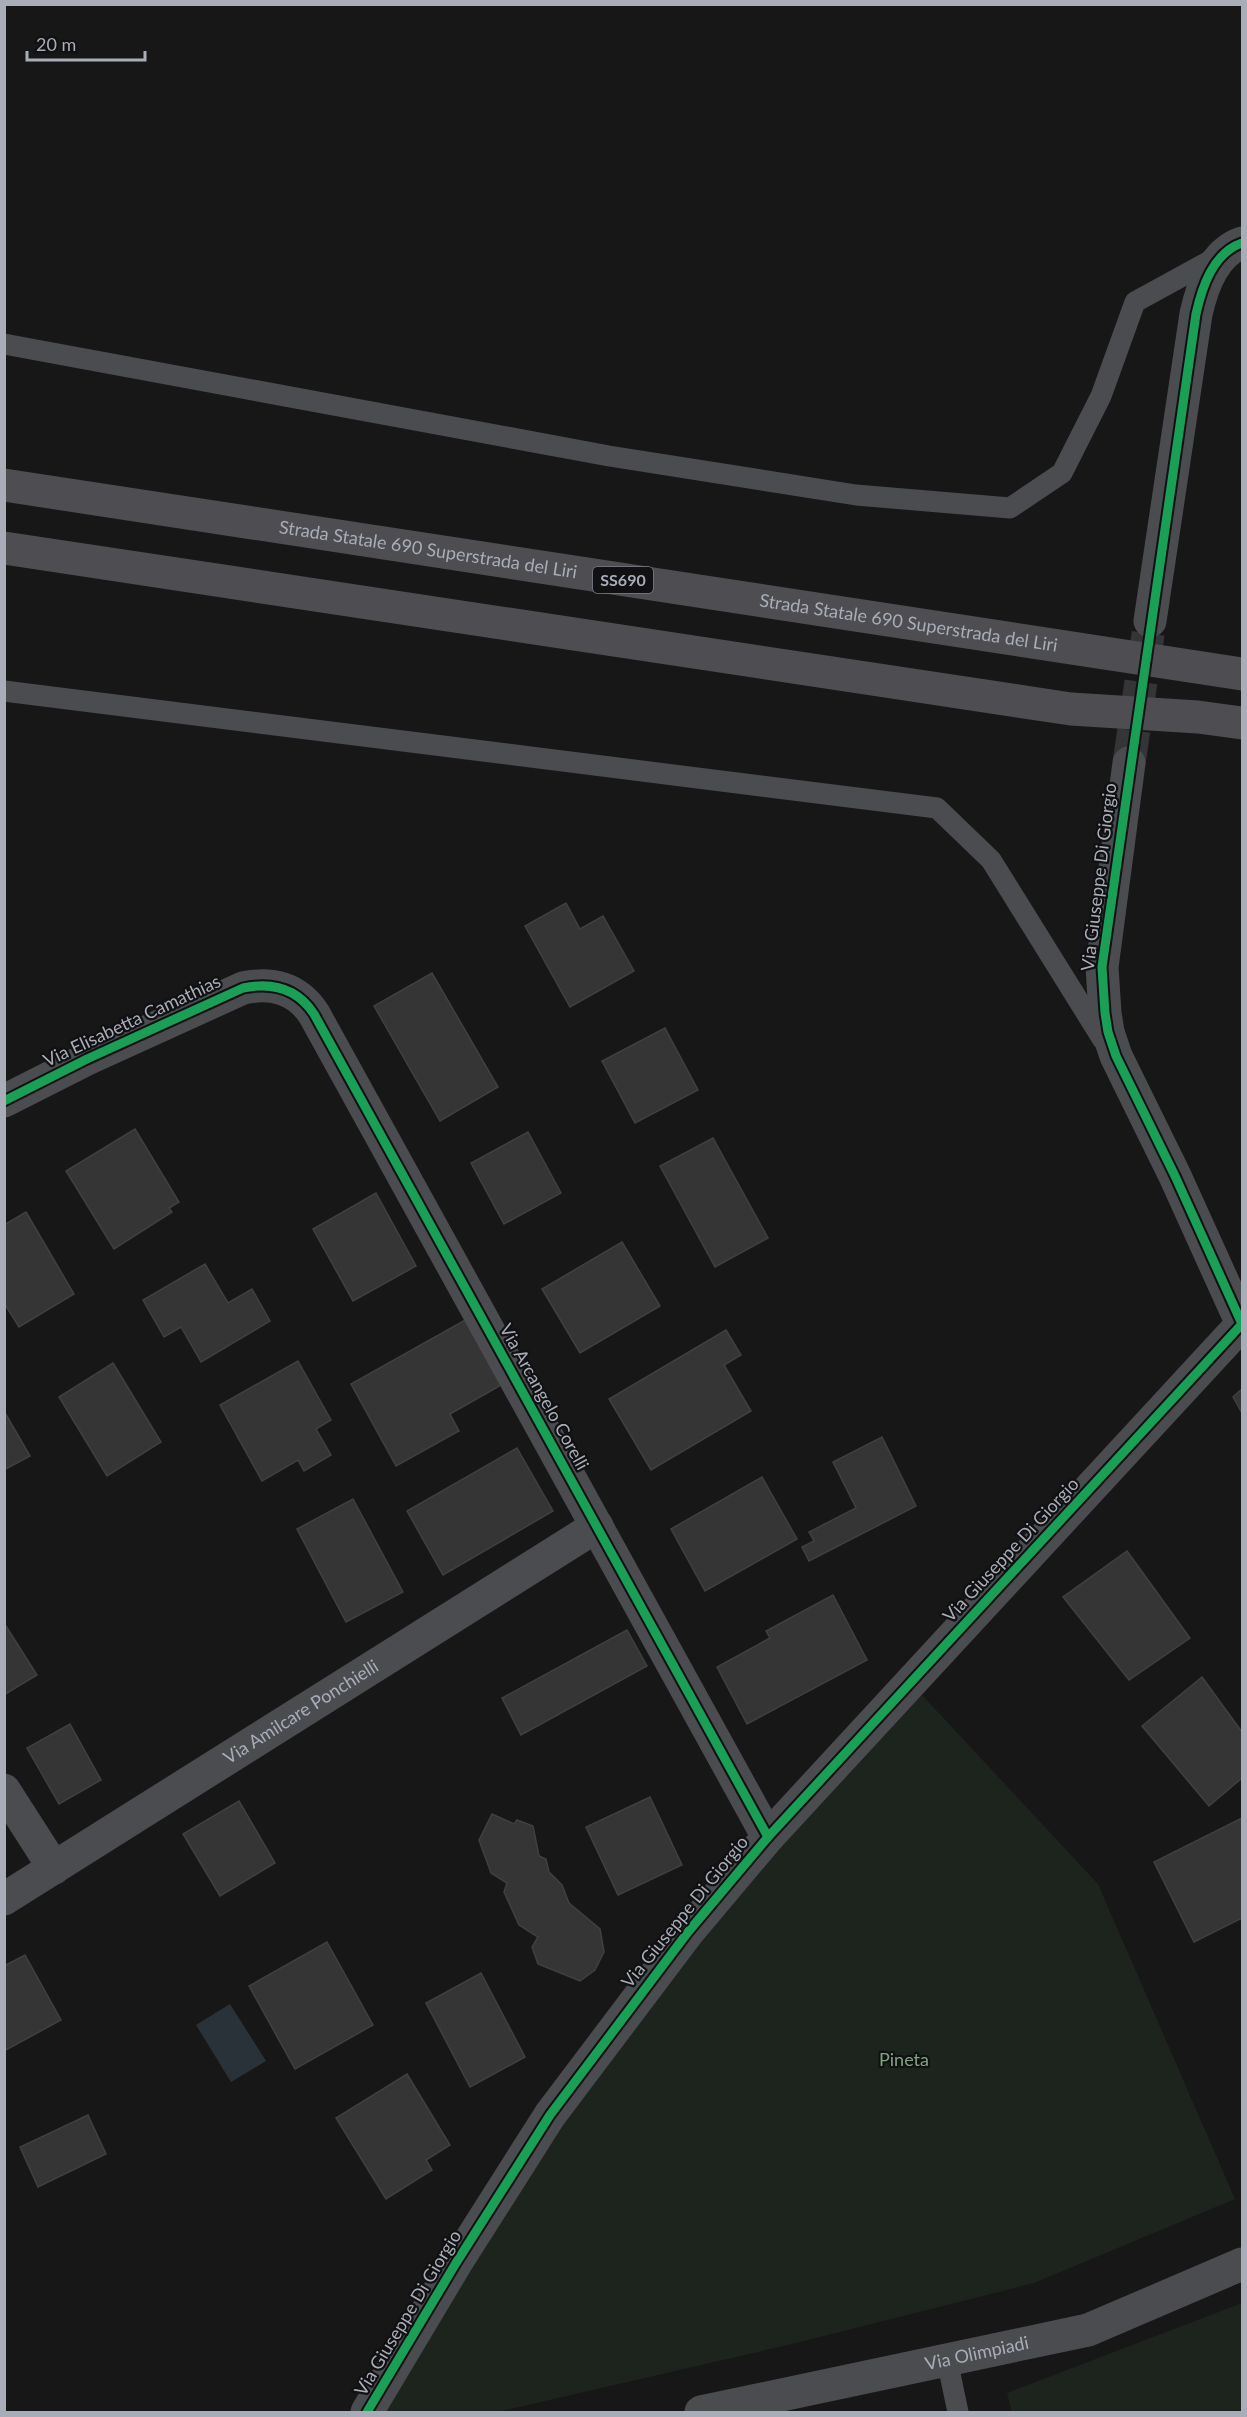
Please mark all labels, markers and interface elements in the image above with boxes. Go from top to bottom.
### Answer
scale bar [27,24,146,62]
text: 20 m [36,33,76,55]
street label: Strada Statale 690 Superstrada del Liri [278,515,579,582]
road number: SS690 [593,567,653,593]
street label: Strada Statale 690 Superstrada del Liri [758,588,1059,656]
street label: Via Giuseppe Di Giorgio [1076,782,1120,972]
street label: Via Elisabetta Camathias [39,969,224,1071]
street label: Via Arcangelo Corelli [496,1320,594,1473]
street label: Via Giuseppe Di Giorgio [938,1473,1083,1626]
street label: Via Amilcare Ponchielli [219,1654,382,1768]
street label: Via Giuseppe Di Giorgio [616,1831,752,1992]
park label: Pineta [879,2048,929,2070]
street label: Via Giuseppe Di Giorgio [349,2226,465,2399]
street label: Via Olimpiadi [923,2331,1031,2374]

